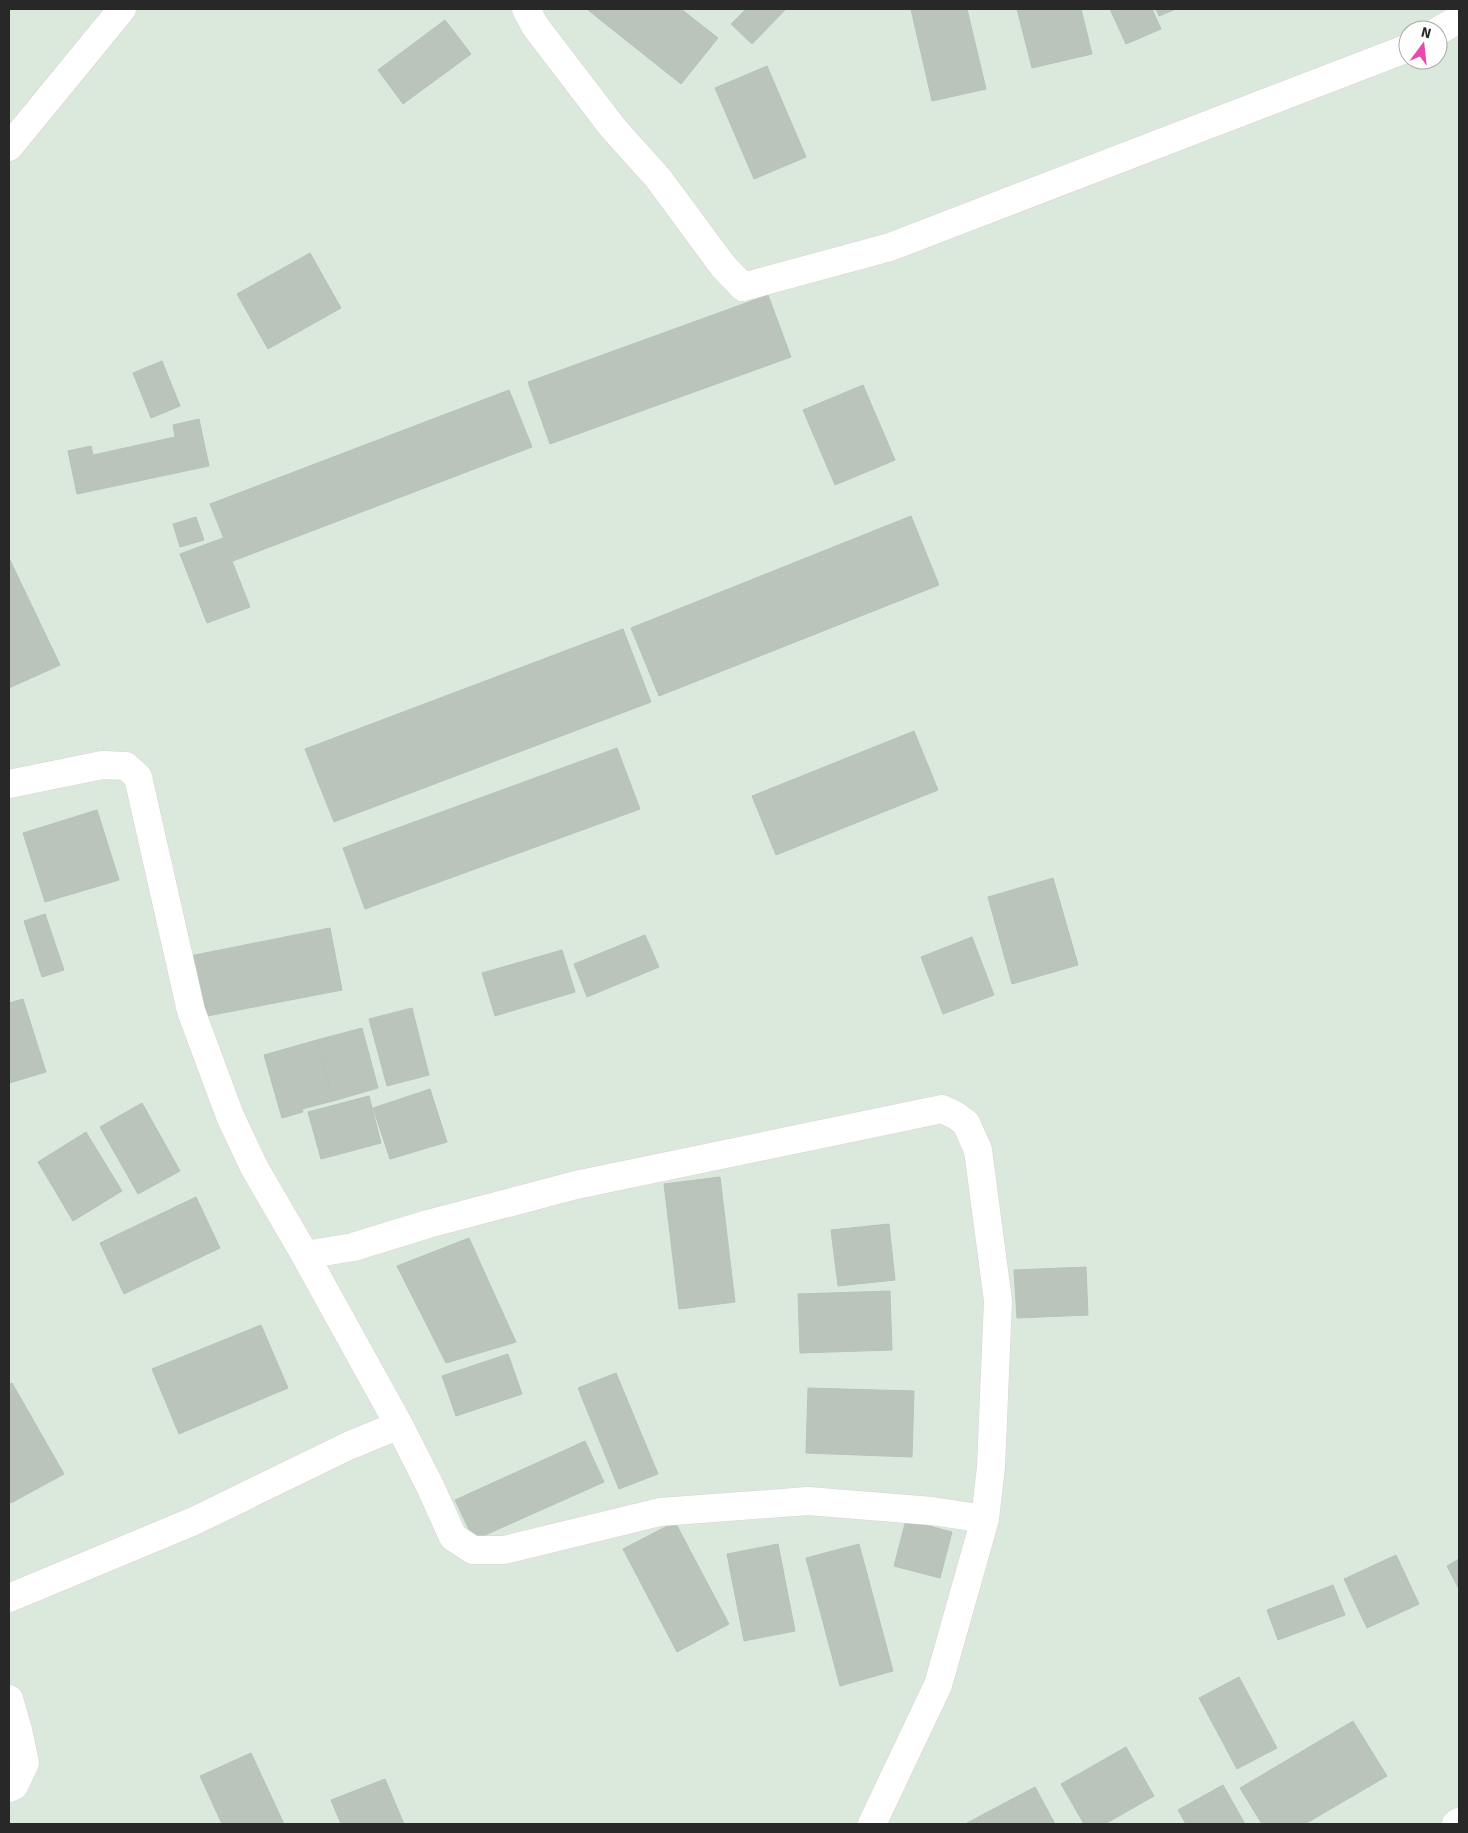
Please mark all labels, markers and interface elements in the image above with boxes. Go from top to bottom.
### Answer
north arrow [1398,20,1448,70]
text: N [1419,23,1433,42]

